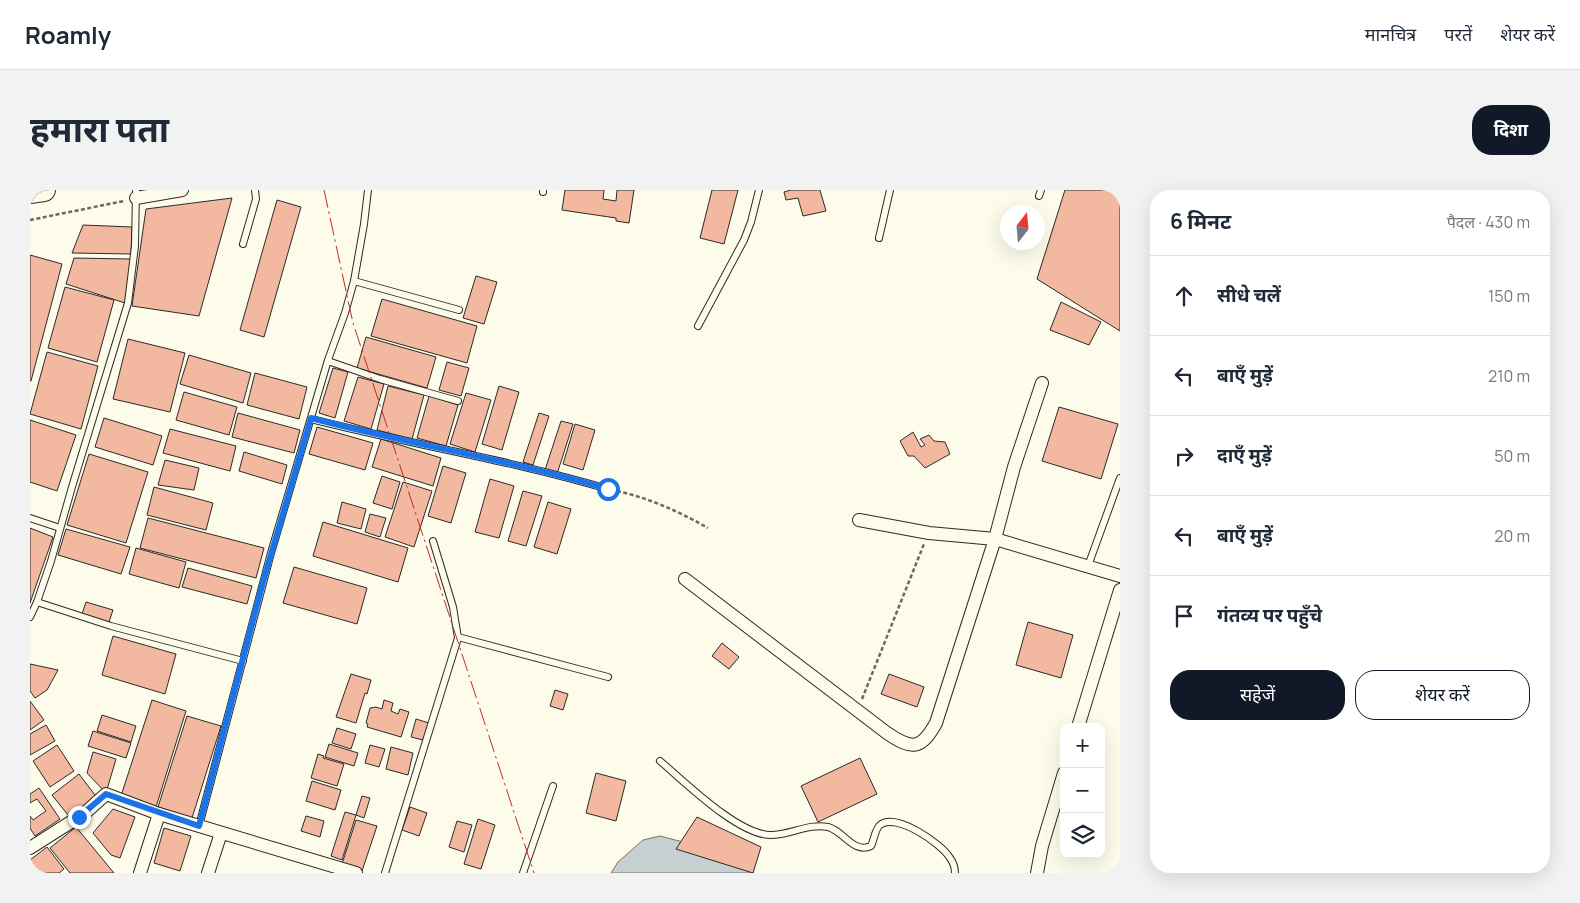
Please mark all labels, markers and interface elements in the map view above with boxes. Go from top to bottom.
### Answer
text: Roamly [25,18,111,51]
text: मानचित्र [1365,22,1416,46]
text: परतें [1444,22,1472,46]
text: शेयर करें [1500,22,1555,46]
text: हमारा पता [30,105,169,153]
button: दिशा [1472,105,1550,155]
north arrow [1000,205,1045,250]
text: 6 मिनट [1170,207,1231,235]
text: पैदल · 430 m [1447,211,1530,233]
icon: ahead [1170,282,1198,310]
text: सीधे चलें [1217,282,1281,308]
text: 150 m [1488,285,1530,307]
icon: left [1170,362,1198,390]
text: बाएँ मुड़ें [1217,362,1273,388]
text: 210 m [1488,365,1530,387]
icon: right [1170,442,1198,470]
text: दाएँ मुड़ें [1217,442,1272,468]
text: 50 m [1494,445,1530,467]
route start [597,478,620,501]
icon: left [1170,522,1198,550]
text: बाएँ मुड़ें [1217,522,1273,548]
text: 20 m [1494,525,1530,547]
icon: arrive [1170,602,1198,630]
text: गंतव्य पर पहुँचे [1217,602,1322,628]
button: सहेजें [1170,670,1345,720]
button: शेयर करें [1355,670,1530,720]
map controls [1060,723,1105,858]
button: + [1060,723,1105,768]
button: − [1060,768,1105,813]
route end [68,806,91,829]
button: layers [1060,813,1105,858]

